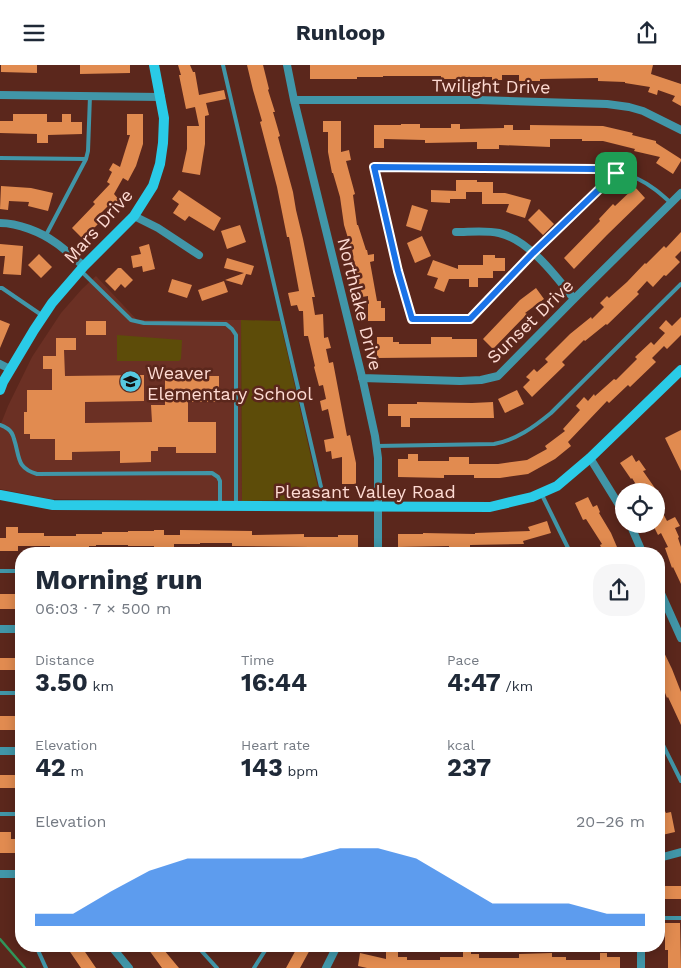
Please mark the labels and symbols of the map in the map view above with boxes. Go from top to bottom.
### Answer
street label: Twilight Drive [431,74,551,98]
pin [595,152,637,194]
street label: Mars Drive [59,184,137,268]
street label: Northlake Drive [333,235,387,373]
street label: Sunset Drive [483,275,577,367]
place label: Weaver Elementary School [147,362,313,404]
school or university icon: Weaver Elementary School [119,370,143,394]
street label: Pleasant Valley Road [274,481,456,502]

